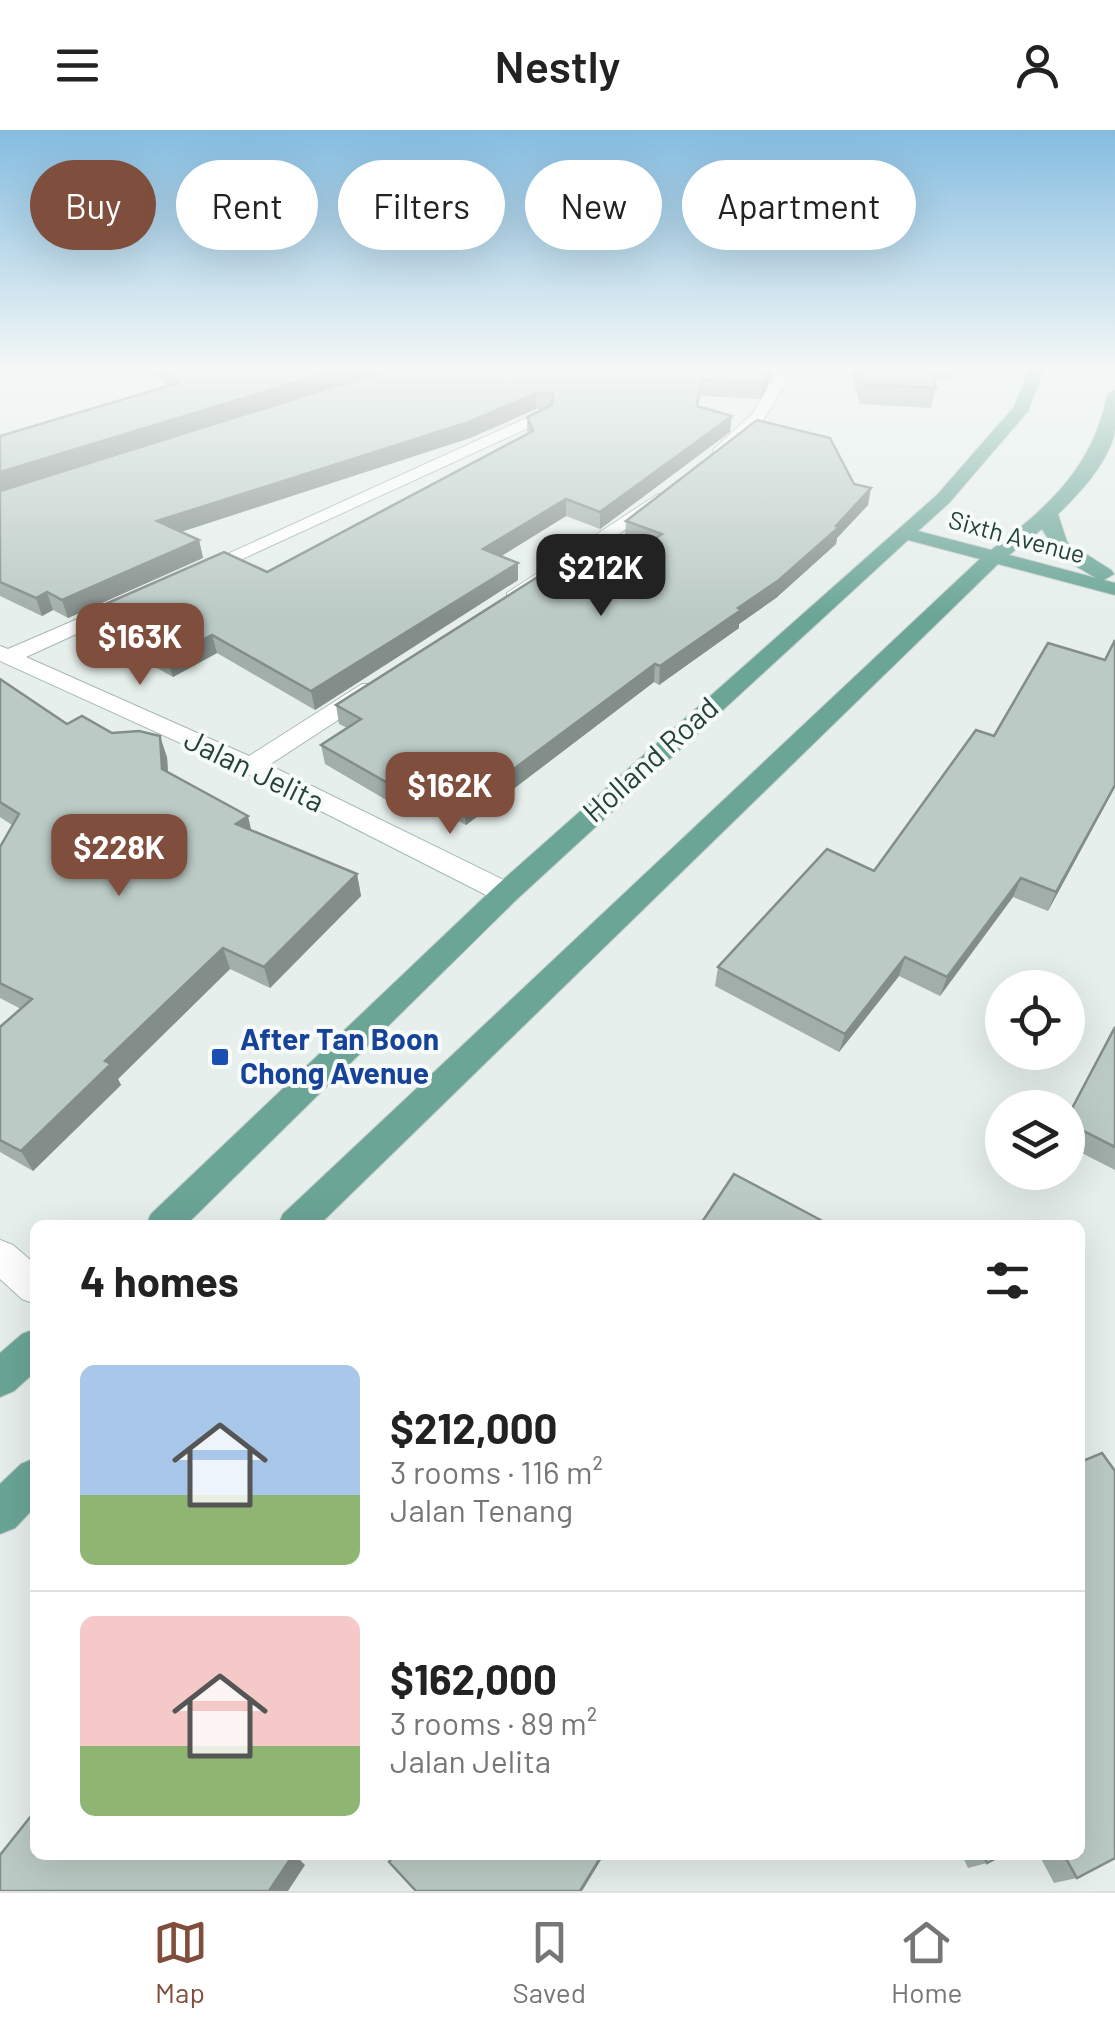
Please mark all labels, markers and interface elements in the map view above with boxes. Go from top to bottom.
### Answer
icon: menu [50,38,105,93]
text: Nestly [495,38,620,92]
icon: person [1010,38,1065,93]
chip: Buy [30,160,156,250]
chip: Rent [176,160,318,250]
chip: Filters [338,160,505,250]
chip: New [525,160,662,250]
chip: Apartment [682,160,916,250]
street label: Sixth Avenue [946,503,1089,569]
pin: $212K [531,534,671,619]
text: $212K [558,547,644,585]
pin: $163K [70,603,210,688]
text: $163K [98,616,182,654]
street label: Holland Road [575,688,725,829]
street label: Jalan Jelita [179,720,331,819]
pin: $162K [380,752,520,837]
text: $162K [408,765,492,803]
pin: $228K [49,814,189,899]
text: $228K [73,827,165,865]
map controls [985,970,1085,1190]
button: locate [985,970,1085,1070]
place label: After Tan Boon Chong Avenue [240,1020,439,1090]
marker: After Tan Boon Chong Avenue [209,1046,231,1068]
button: layers [985,1090,1085,1190]
icon: filters [980,1253,1035,1308]
text: 4 homes [80,1255,239,1305]
text: $212,000 [390,1402,558,1452]
icon: home [160,1405,280,1525]
text: 3 rooms · 116 m² [390,1452,603,1490]
text: Jalan Tenang [390,1490,573,1528]
text: $162,000 [390,1653,557,1703]
icon: home [160,1656,280,1776]
text: 3 rooms · 89 m² [390,1703,597,1741]
text: Jalan Jelita [390,1741,551,1779]
tab: Map [153,1915,208,2009]
tab: Saved [513,1915,586,2009]
tab: Home [891,1915,962,2009]

